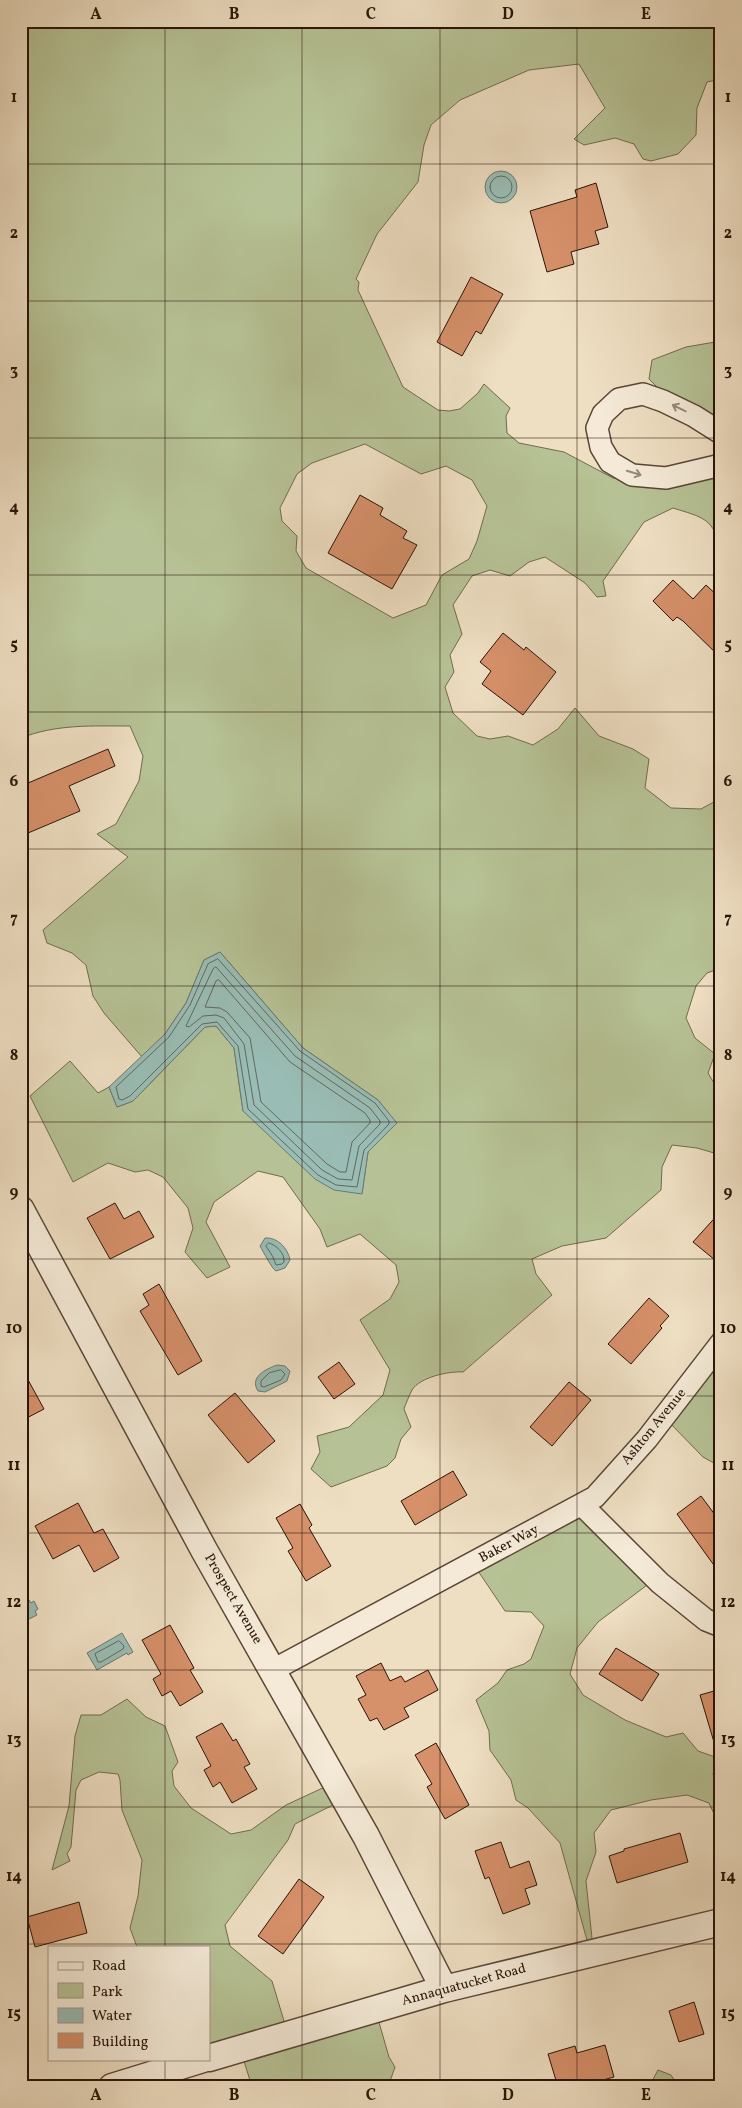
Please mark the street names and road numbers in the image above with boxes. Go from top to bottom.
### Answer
street label: Ashton Avenue [617,1384,691,1469]
street label: Baker Way [476,1520,543,1568]
street label: Prospect Avenue [199,1550,267,1648]
street label: Annaquatucket Road [400,1959,528,2011]

